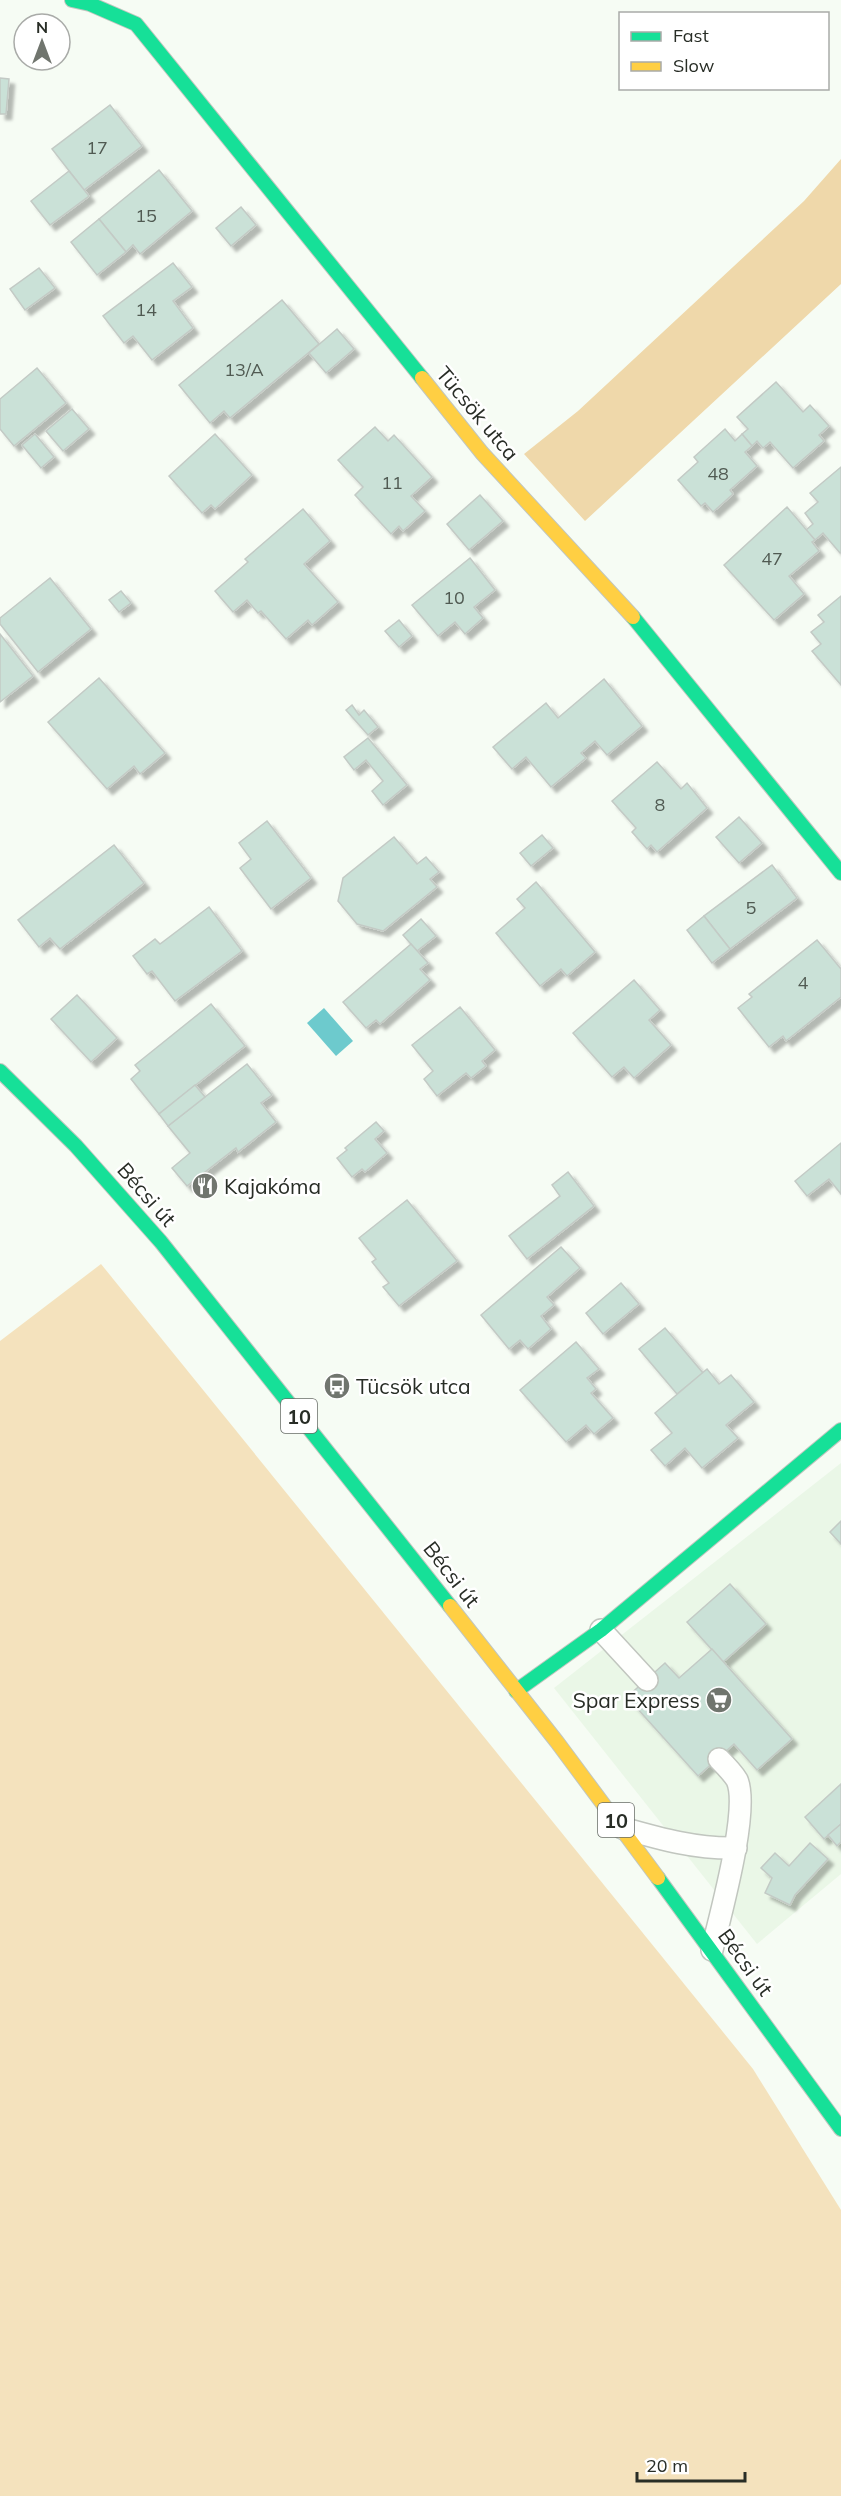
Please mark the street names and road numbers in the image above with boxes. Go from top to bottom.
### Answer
street label: Tücsök utca [431,361,525,465]
street label: Bécsi út [112,1157,182,1231]
road number: 10 [281,1399,317,1433]
street label: Bécsi út [418,1536,486,1612]
road number: 10 [598,1803,634,1837]
street label: Bécsi út [713,1923,779,2001]

